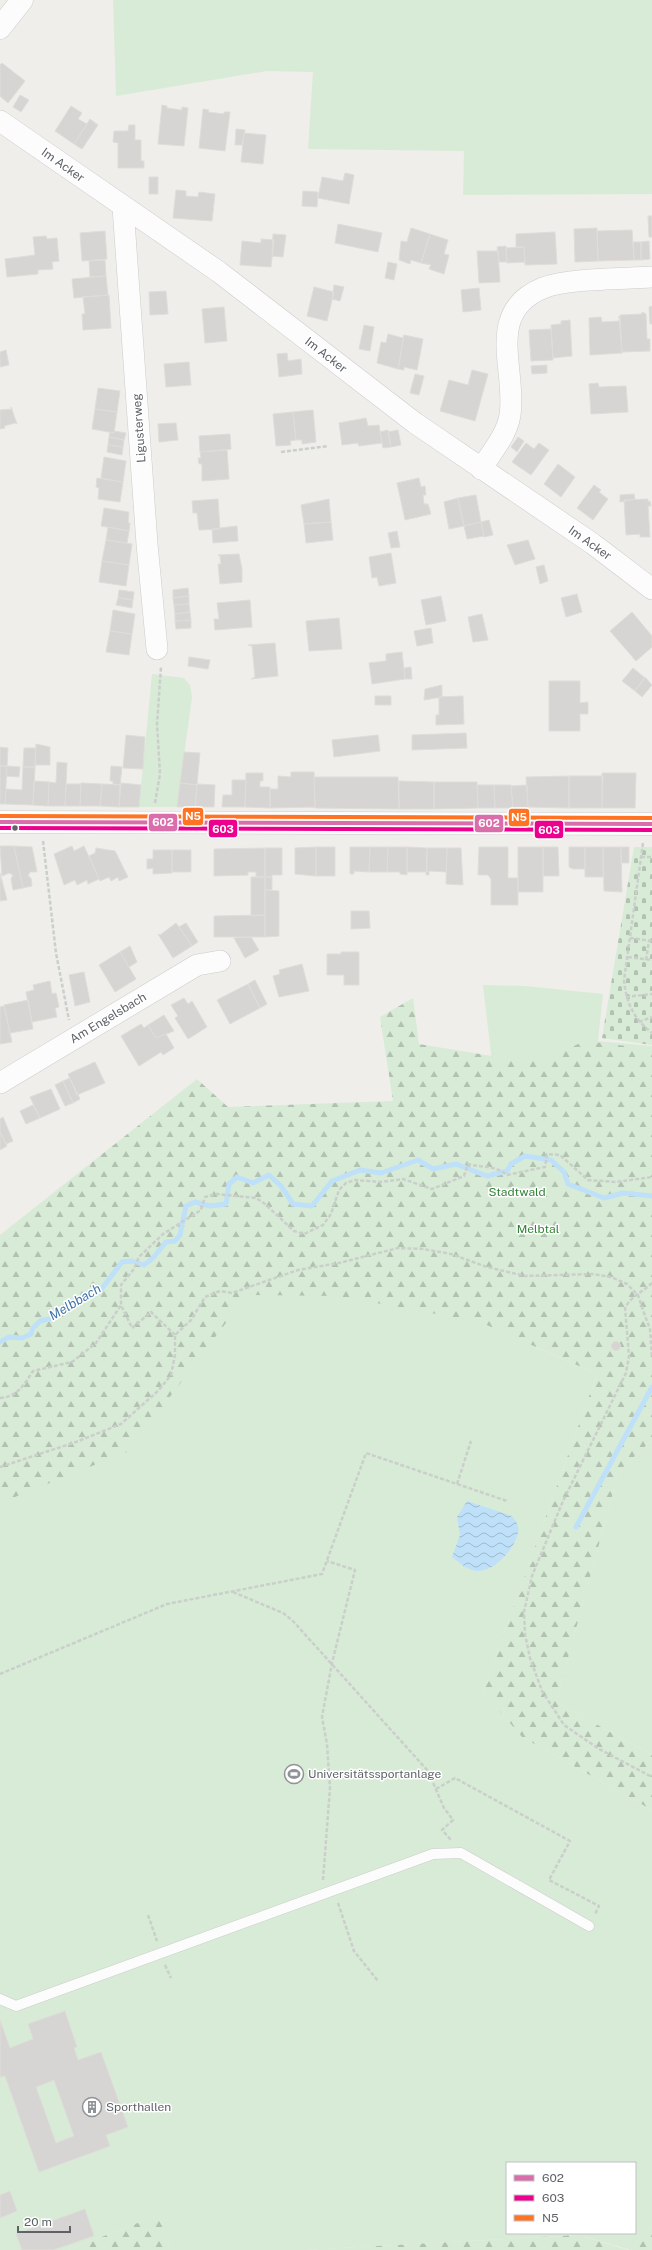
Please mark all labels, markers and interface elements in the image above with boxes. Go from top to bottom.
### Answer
street label: Im Acker [39,145,88,185]
street label: Im Acker [302,334,350,376]
street label: Ligusterweg [130,393,148,463]
street label: Im Acker [566,523,615,563]
line badge: N5 [182,807,204,826]
line badge: N5 [508,808,530,827]
text: N5 [185,810,201,822]
text: N5 [511,811,527,823]
line badge: 602 [148,813,178,832]
line badge: 602 [474,814,504,833]
text: 602 [152,816,174,828]
text: 602 [478,817,500,829]
line badge: 603 [208,819,238,838]
line badge: 603 [534,820,564,839]
unlabelled marker [10,823,20,833]
text: 603 [212,823,234,835]
text: 603 [538,824,560,836]
street label: Am Engelsbach [67,990,149,1046]
park label: Stadtwald [488,1185,546,1199]
park label: Melbtal [517,1222,560,1236]
water label: Melbbach [46,1281,104,1323]
sports icon: Universitätssportanlage [283,1763,305,1785]
place label: Universitätssportanlage [308,1767,442,1781]
building icon: Sporthallen [81,2096,103,2118]
place label: Sporthallen [106,2100,171,2114]
legend [506,2162,636,2234]
text: 602 [542,2171,564,2185]
text: 603 [542,2191,564,2205]
scale bar [18,2208,70,2234]
text: N5 [542,2211,559,2225]
text: 20 m [24,2215,52,2229]

